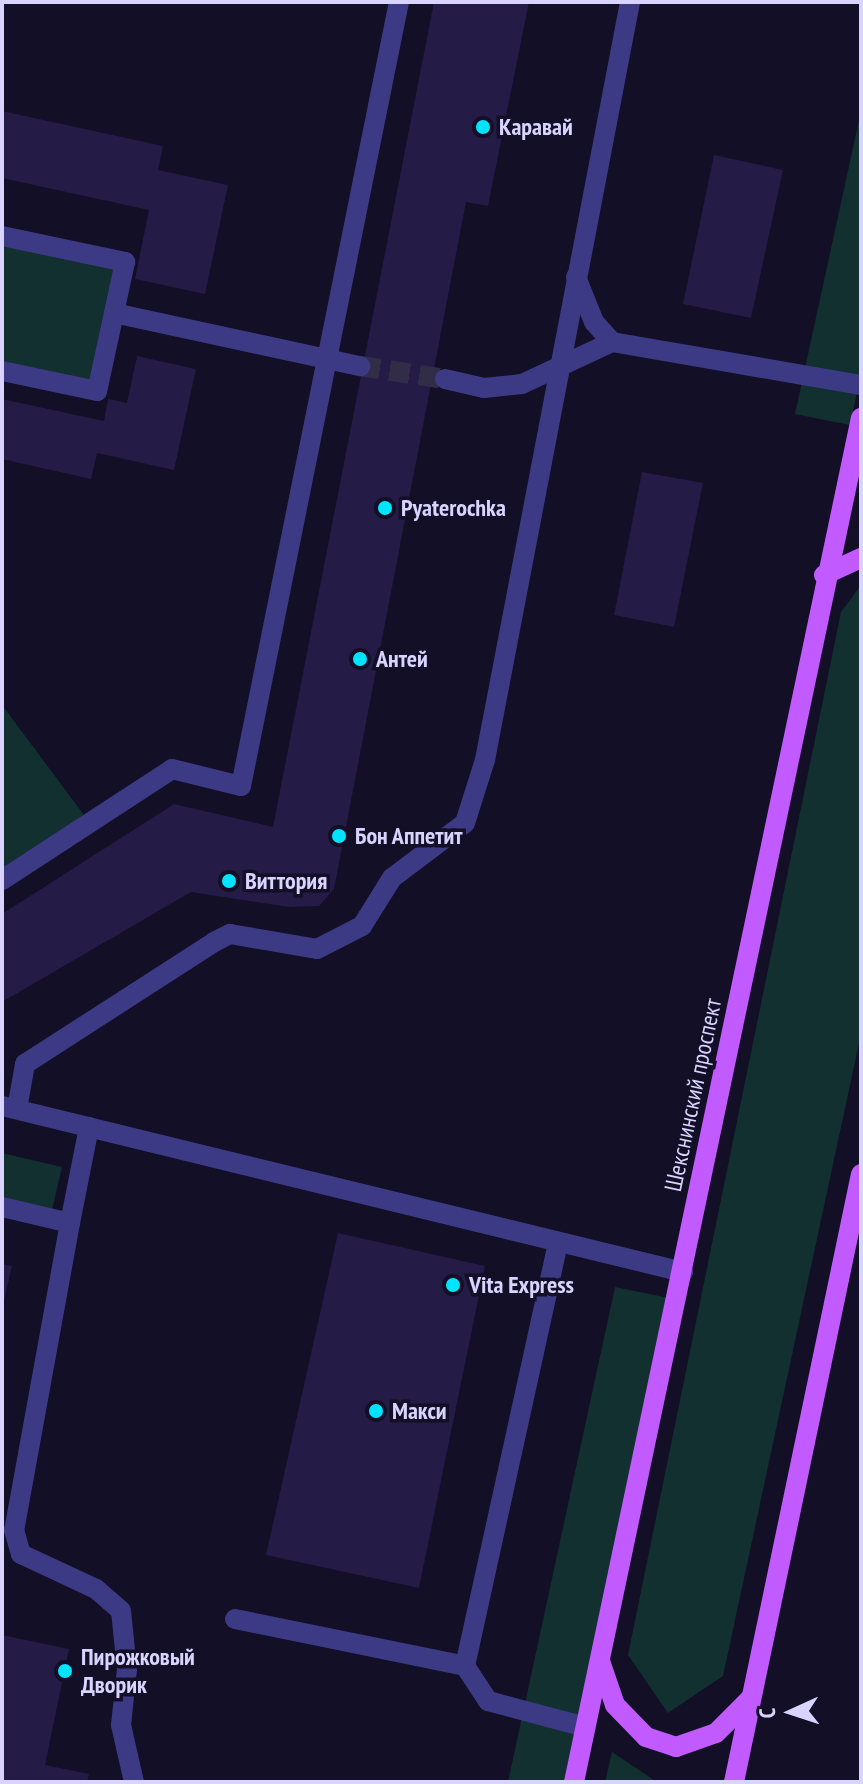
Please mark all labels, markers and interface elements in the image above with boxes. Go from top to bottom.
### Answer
place label: Каравай [499,113,573,141]
marker: Каравай [474,118,492,136]
place label: Pyaterochka [401,494,506,522]
marker: Pyaterochka [376,499,394,517]
place label: Антей [376,645,428,673]
marker: Антей [351,650,369,668]
place label: Бон Аппетит [355,822,463,850]
marker: Бон Аппетит [330,827,348,845]
place label: Виттория [245,867,327,895]
marker: Виттория [220,872,238,890]
street label: Шекснинский проспект [658,996,728,1194]
place label: Vita Express [469,1271,574,1299]
marker: Vita Express [444,1276,462,1294]
place label: Макси [392,1397,447,1425]
marker: Макси [367,1402,385,1420]
place label: Пирожковый Дворик [81,1643,195,1699]
marker: Пирожковый Дворик [56,1662,74,1680]
north arrow [751,1672,831,1752]
text: С [753,1707,781,1719]

